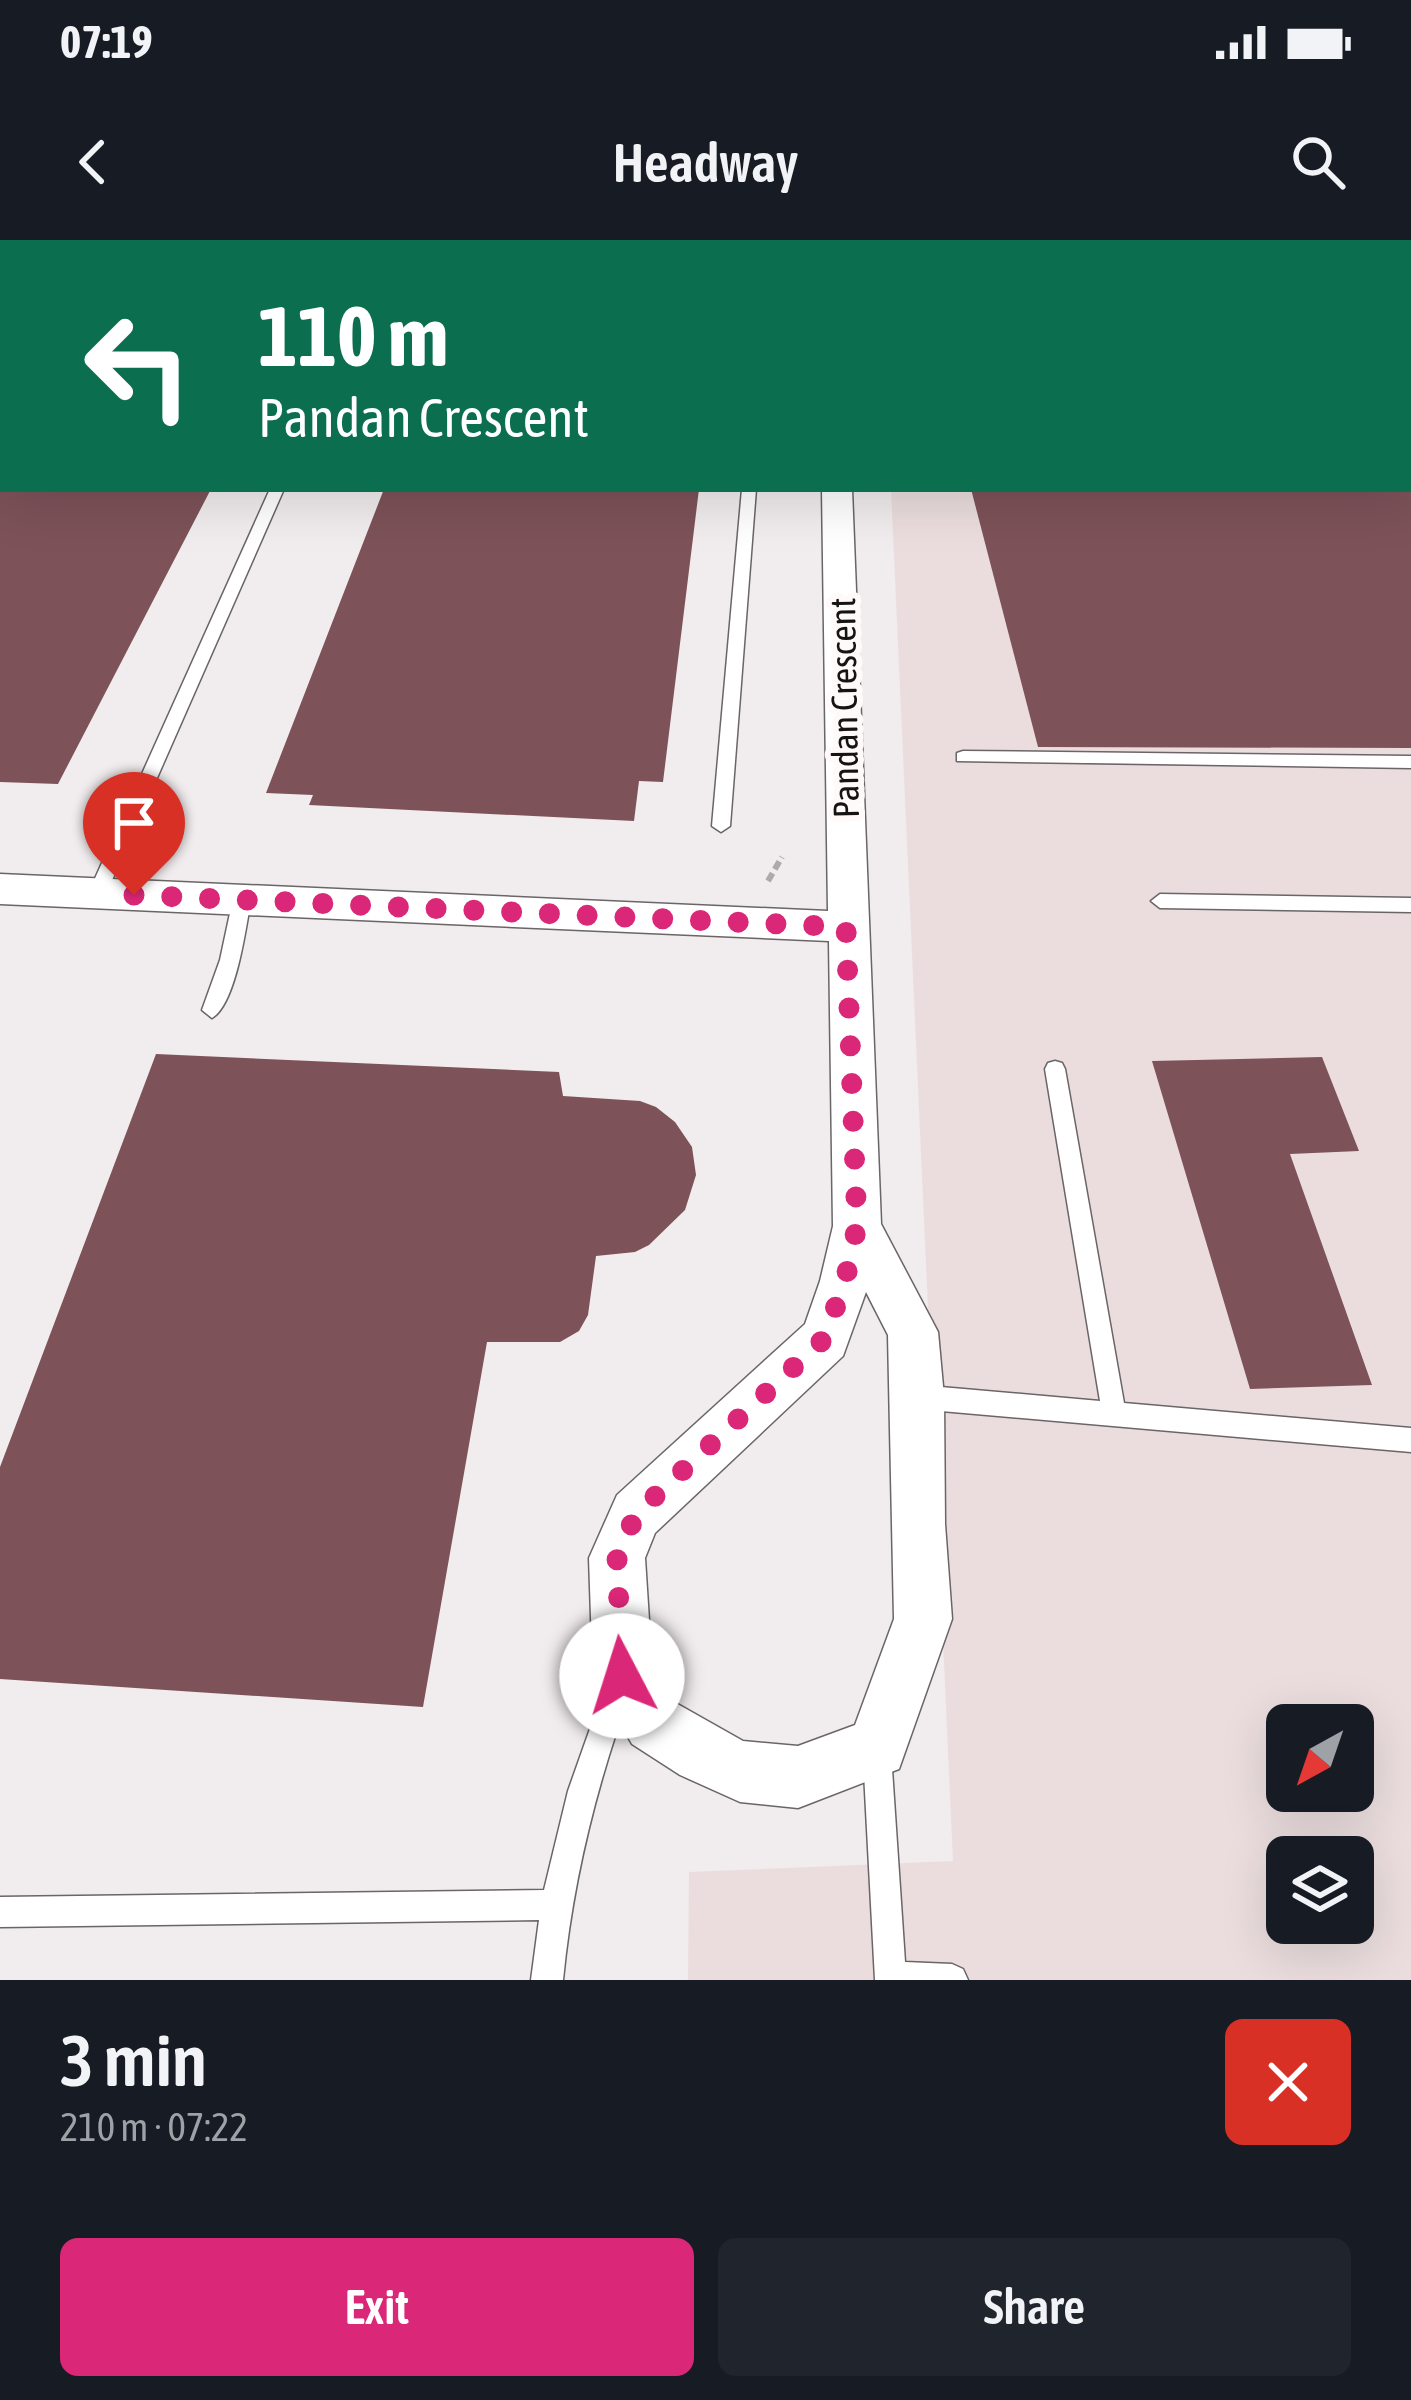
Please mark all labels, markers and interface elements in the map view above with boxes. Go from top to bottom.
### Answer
text: 07:19 [60,16,153,68]
icon: back [60,129,126,195]
icon: search [1285,129,1351,195]
text: Headway [613,132,798,193]
icon: left [60,288,216,444]
text: 110 m [258,288,448,384]
text: Pandan Crescent [258,387,589,448]
street label: Pandan Crescent [821,597,867,819]
pin [83,772,185,895]
icon: arrive [101,790,167,856]
position arrow [559,1613,685,1739]
north arrow [1266,1704,1374,1812]
map controls [1266,1704,1374,1944]
button: layers [1266,1836,1374,1944]
text: 3 min [60,2019,207,2101]
button: close [1225,2019,1351,2145]
text: 210 m · 07:22 [60,2105,248,2149]
button: Exit [60,2238,694,2376]
button: Share [718,2238,1351,2376]

